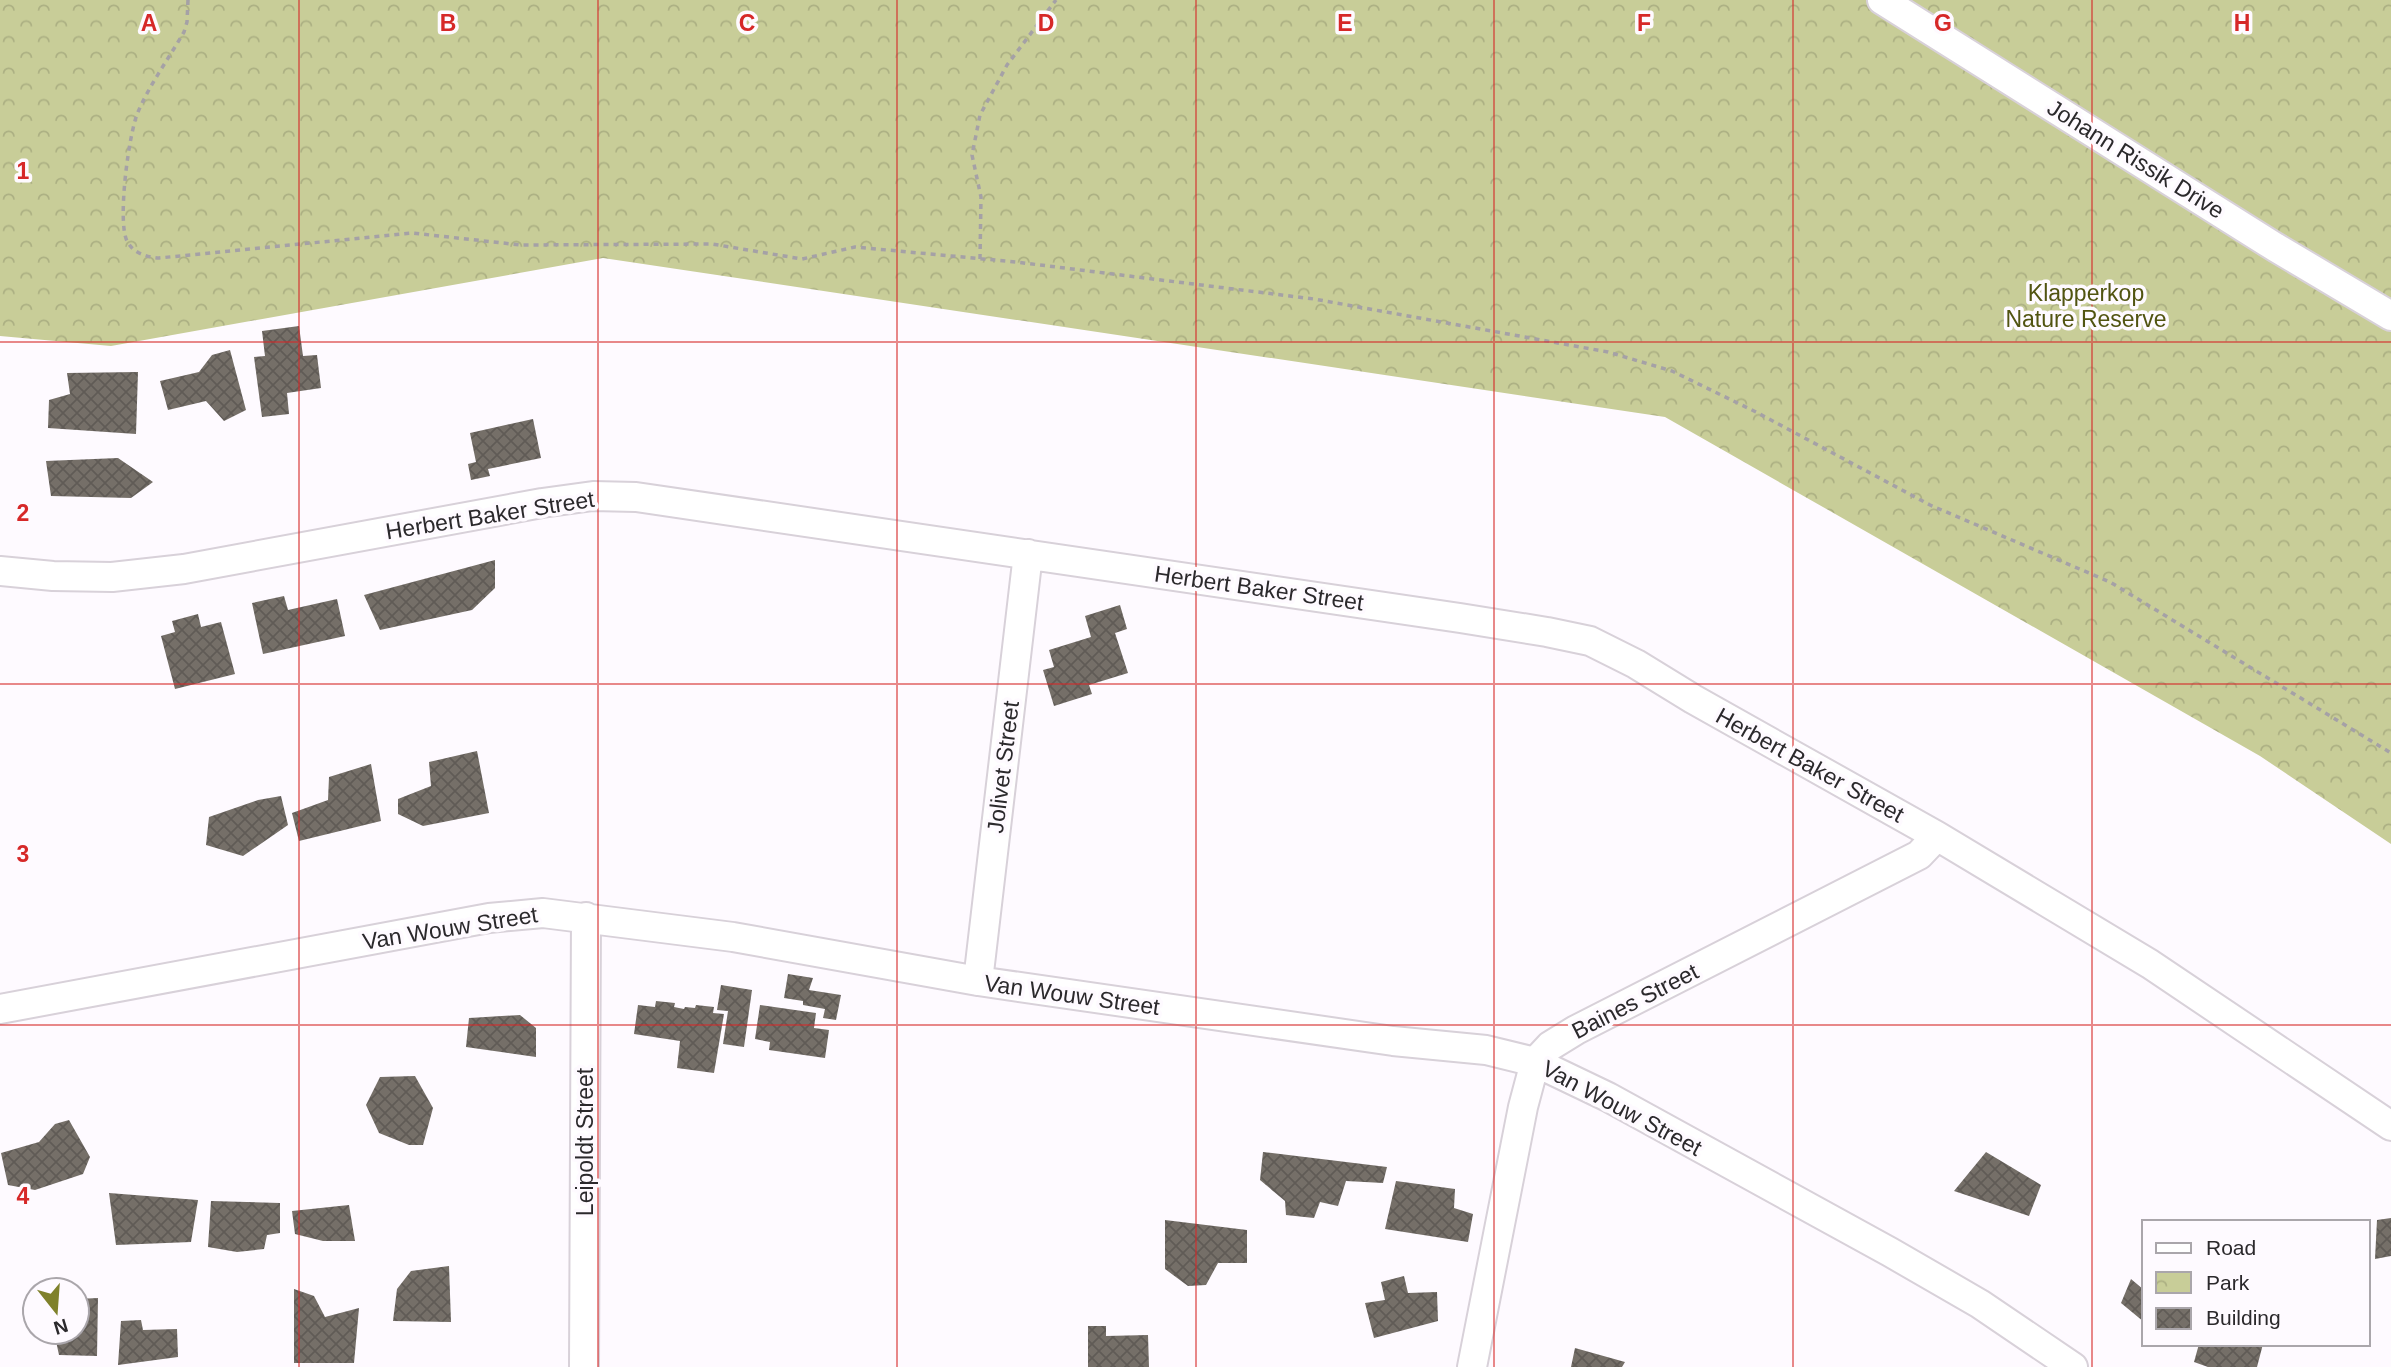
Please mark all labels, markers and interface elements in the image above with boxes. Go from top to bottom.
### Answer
text: A [141,10,157,36]
text: B [440,10,456,36]
text: C [739,10,755,36]
text: D [1038,10,1054,36]
text: E [1337,10,1353,36]
text: F [1637,10,1651,36]
text: G [1934,10,1952,36]
text: H [2234,10,2250,36]
street label: Johann Rissik Drive [2043,94,2229,224]
text: 1 [17,158,30,184]
park label: Klapperkop Nature Reserve [2005,280,2167,332]
street label: Herbert Baker Street [384,486,597,544]
text: 2 [17,500,29,526]
street label: Herbert Baker Street [1153,560,1366,616]
street label: Jolivet Street [982,699,1024,835]
street label: Herbert Baker Street [1711,703,1909,828]
text: 3 [17,841,29,867]
street label: Van Wouw Street [361,901,540,955]
street label: Baines Street [1568,958,1703,1044]
street label: Van Wouw Street [983,970,1162,1020]
street label: Van Wouw Street [1538,1055,1707,1161]
street label: Leipoldt Street [572,1067,598,1216]
text: 4 [17,1183,30,1209]
legend [2142,1220,2370,1346]
text: Road [2206,1236,2256,1259]
text: Park [2206,1271,2250,1294]
north arrow [21,1276,91,1346]
text: Building [2206,1306,2281,1329]
text: N [51,1315,70,1339]

